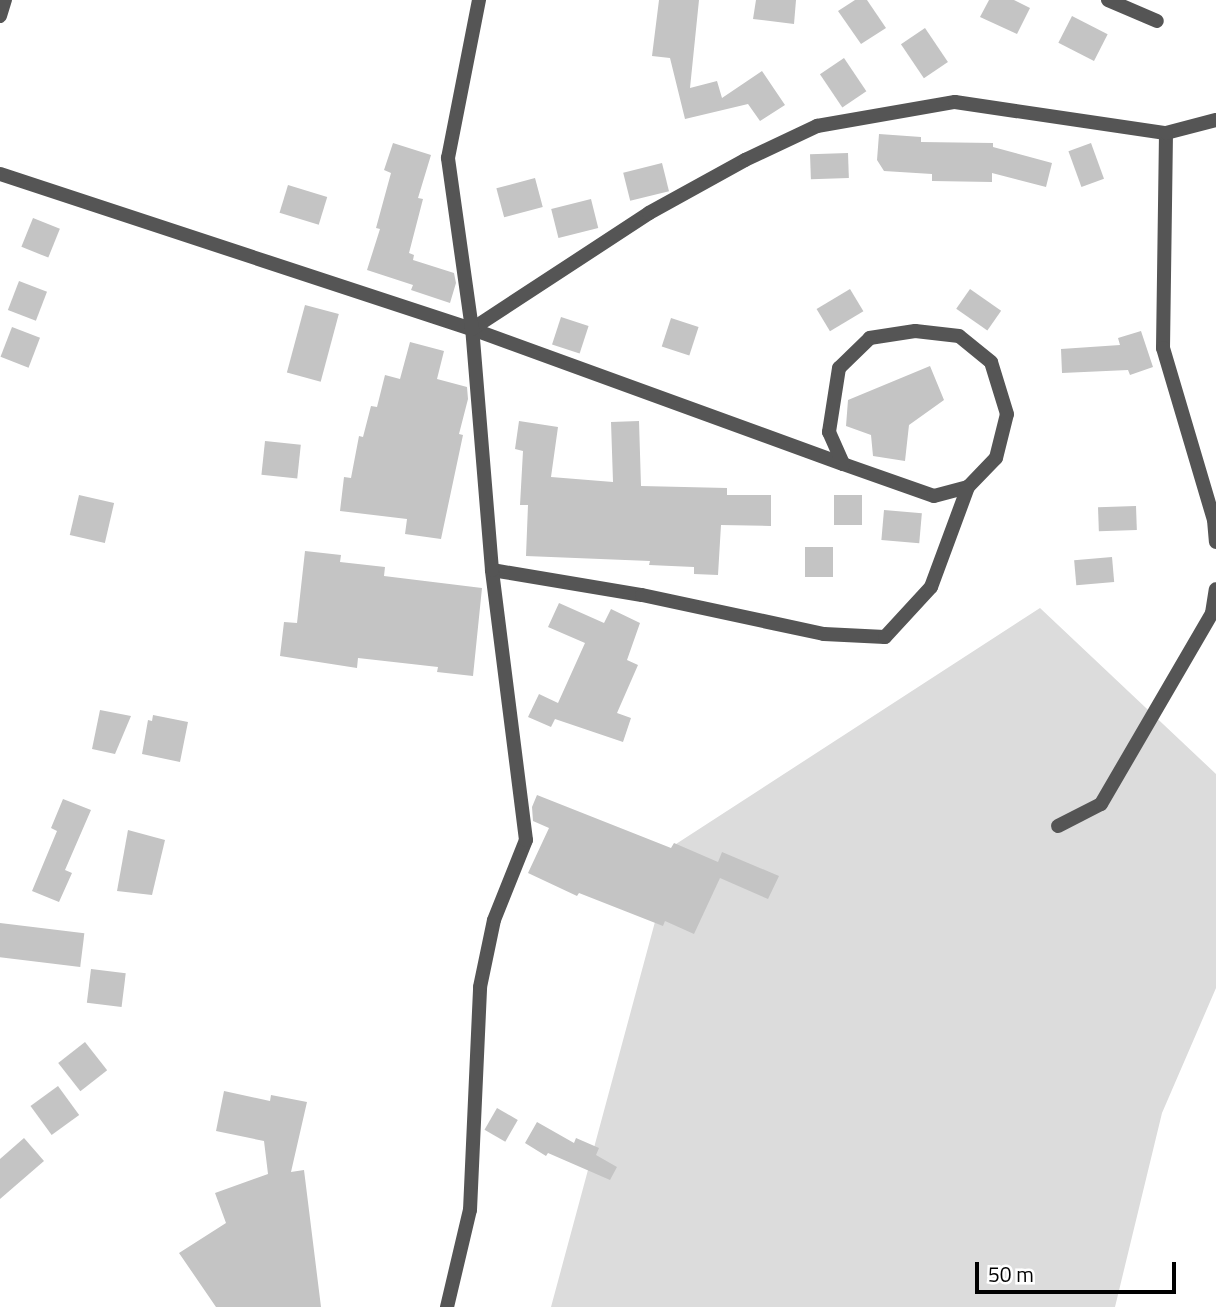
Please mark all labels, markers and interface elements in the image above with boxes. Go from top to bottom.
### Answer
scale bar [978,1248,1179,1292]
text: 50 m [988,1258,1034,1290]

